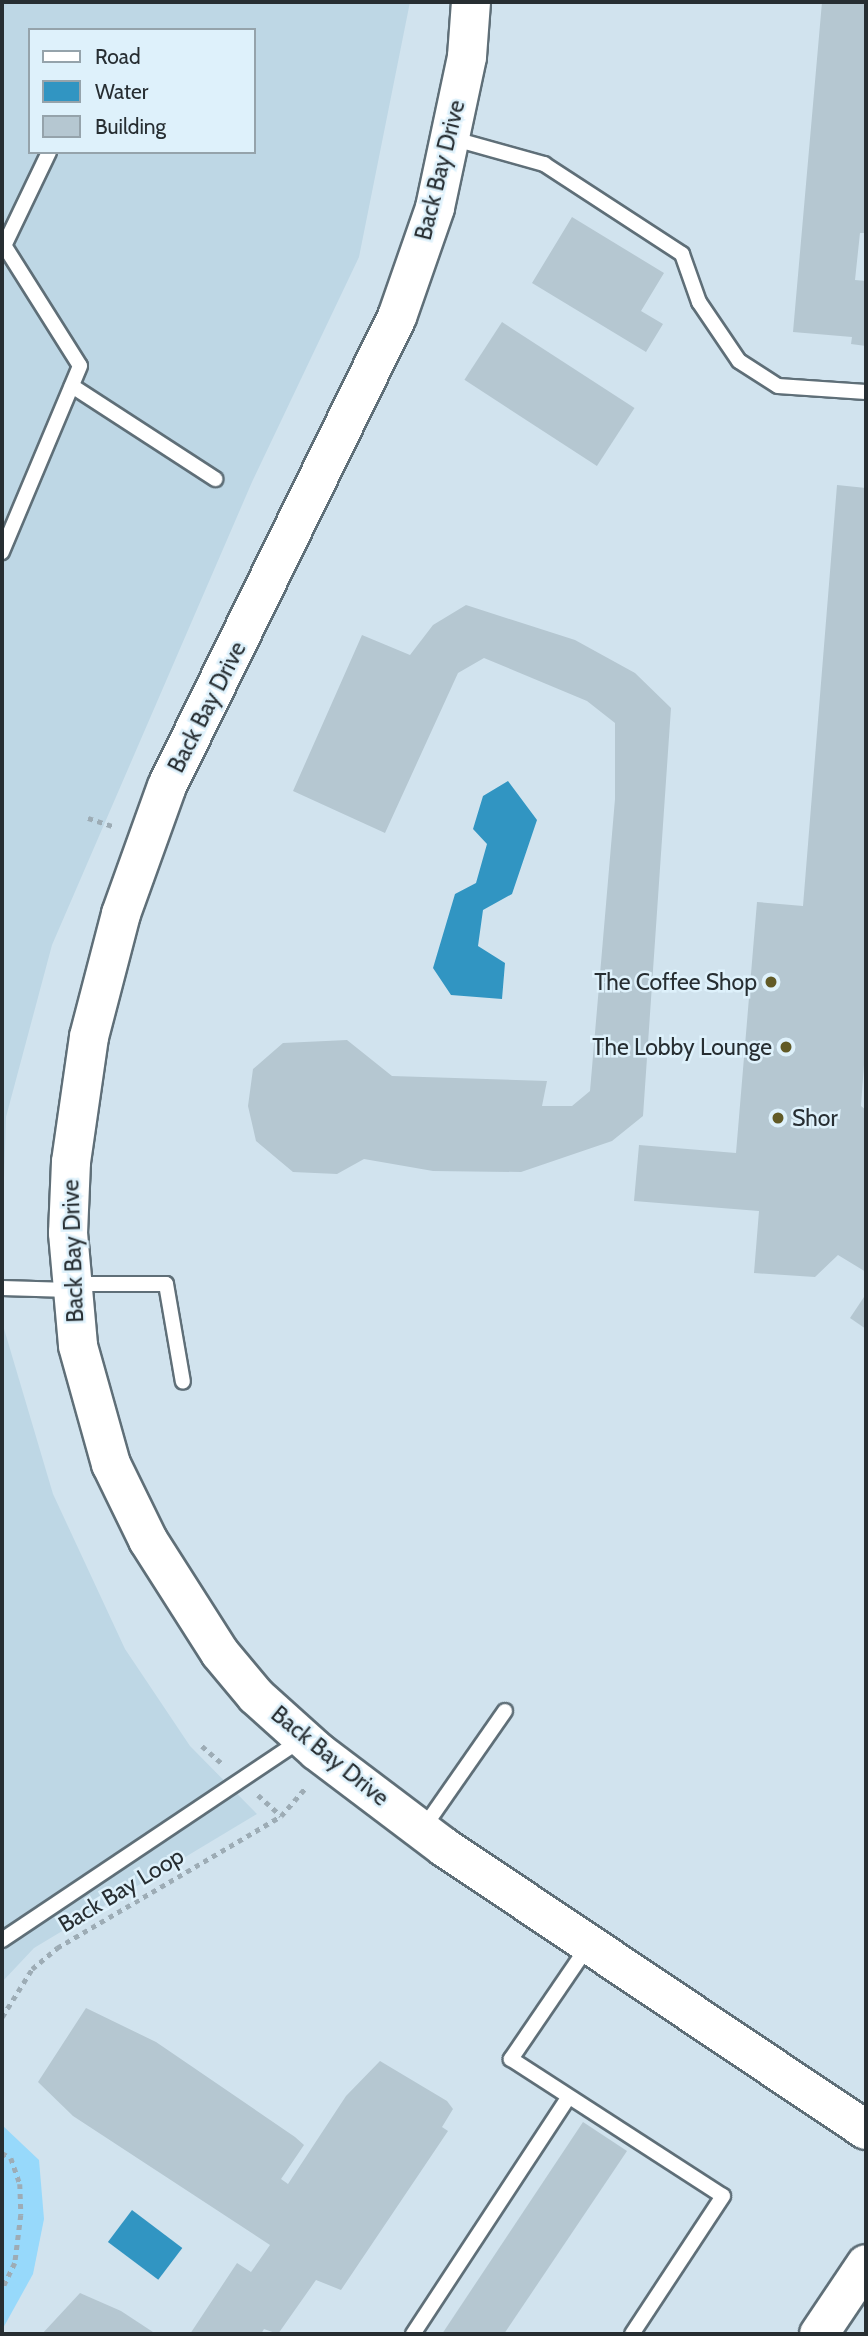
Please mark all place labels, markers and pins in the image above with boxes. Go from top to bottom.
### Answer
place label: The Coffee Shop [594,968,757,996]
marker: The Coffee Shop [763,974,779,990]
place label: The Lobby Lounge [592,1033,772,1061]
marker: The Lobby Lounge [778,1039,794,1055]
place label: Shor [792,1104,838,1132]
marker: Shor [770,1110,786,1126]

